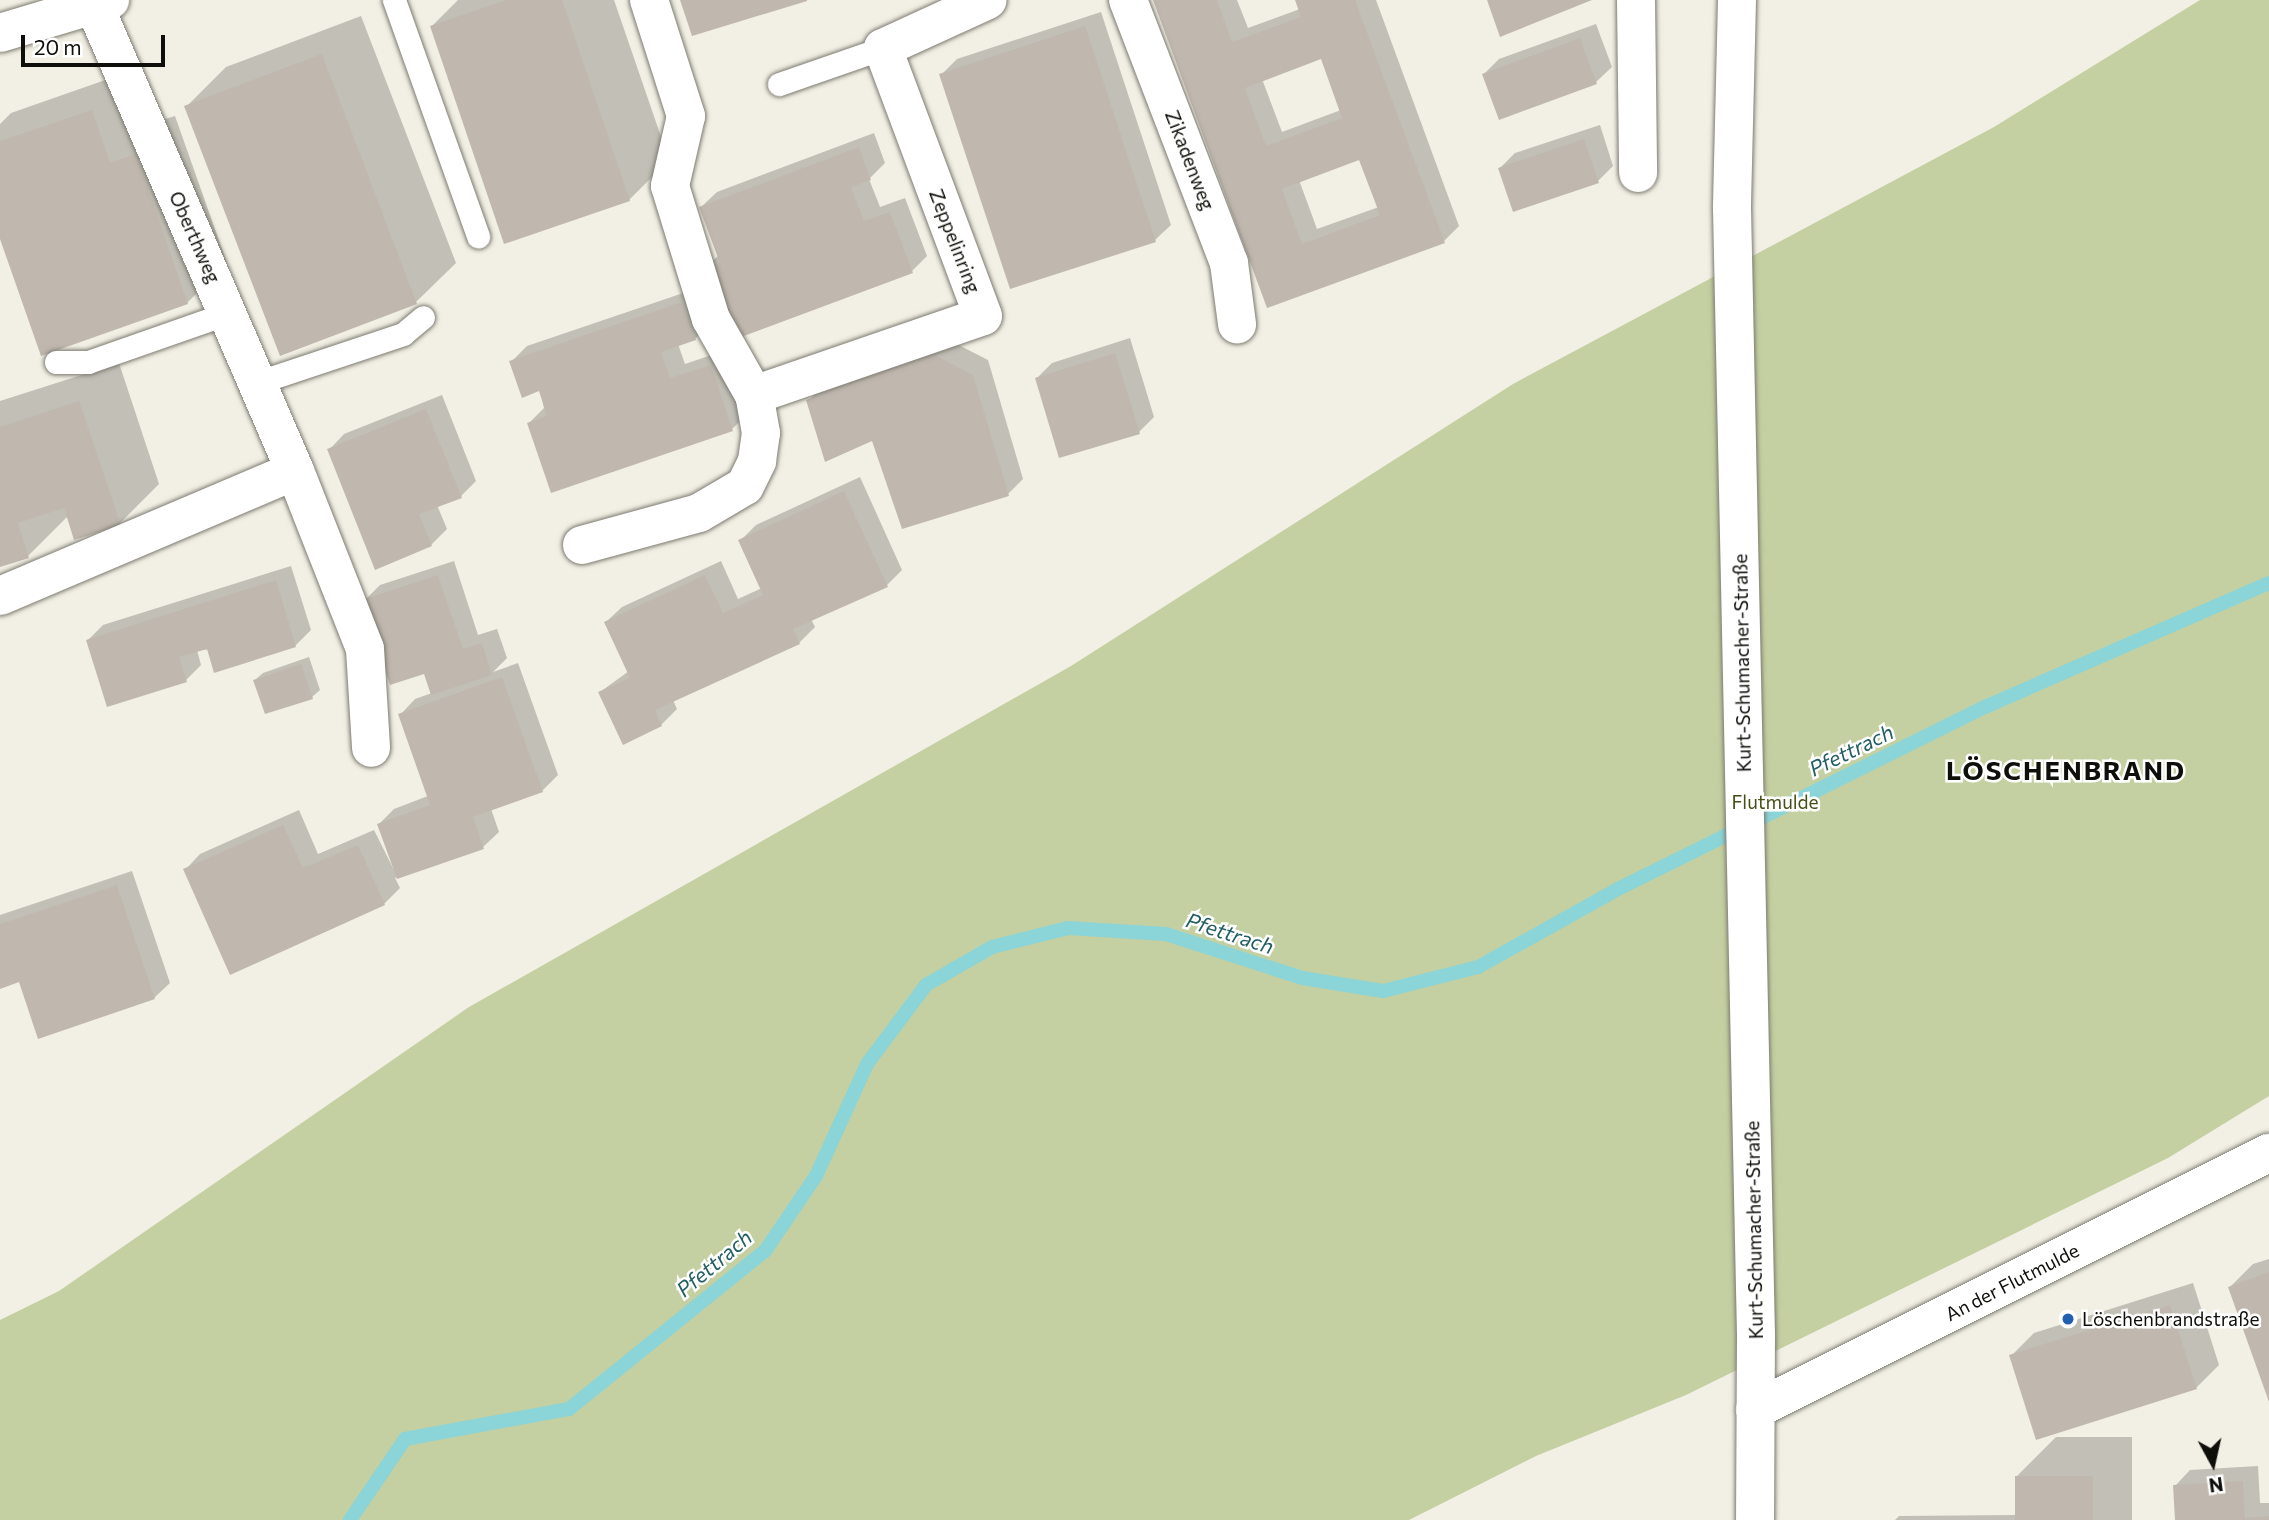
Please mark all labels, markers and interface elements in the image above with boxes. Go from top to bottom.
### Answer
scale bar [24,21,168,65]
text: 20 m [34,34,82,59]
street label: Zikadenweg [1161,107,1219,213]
street label: Zeppelinring [925,186,985,296]
street label: Oberthweg [165,188,225,286]
street label: Kurt-Schumacher-Straße [1729,554,1755,772]
water label: Pfettrach [1805,719,1897,781]
district label: LÖSCHENBRAND [1947,754,2185,786]
park label: Flutmulde [1731,791,1819,813]
water label: Pfettrach [1183,907,1277,959]
street label: Kurt-Schumacher-Straße [1741,1121,1767,1339]
water label: Pfettrach [671,1224,757,1302]
street label: An der Flutmulde [1941,1238,2083,1326]
place label: Löschenbrandstraße [2082,1308,2260,1330]
marker: Löschenbrandstraße [2060,1311,2076,1327]
north arrow [2178,1429,2248,1499]
text: N [2207,1473,2225,1498]

